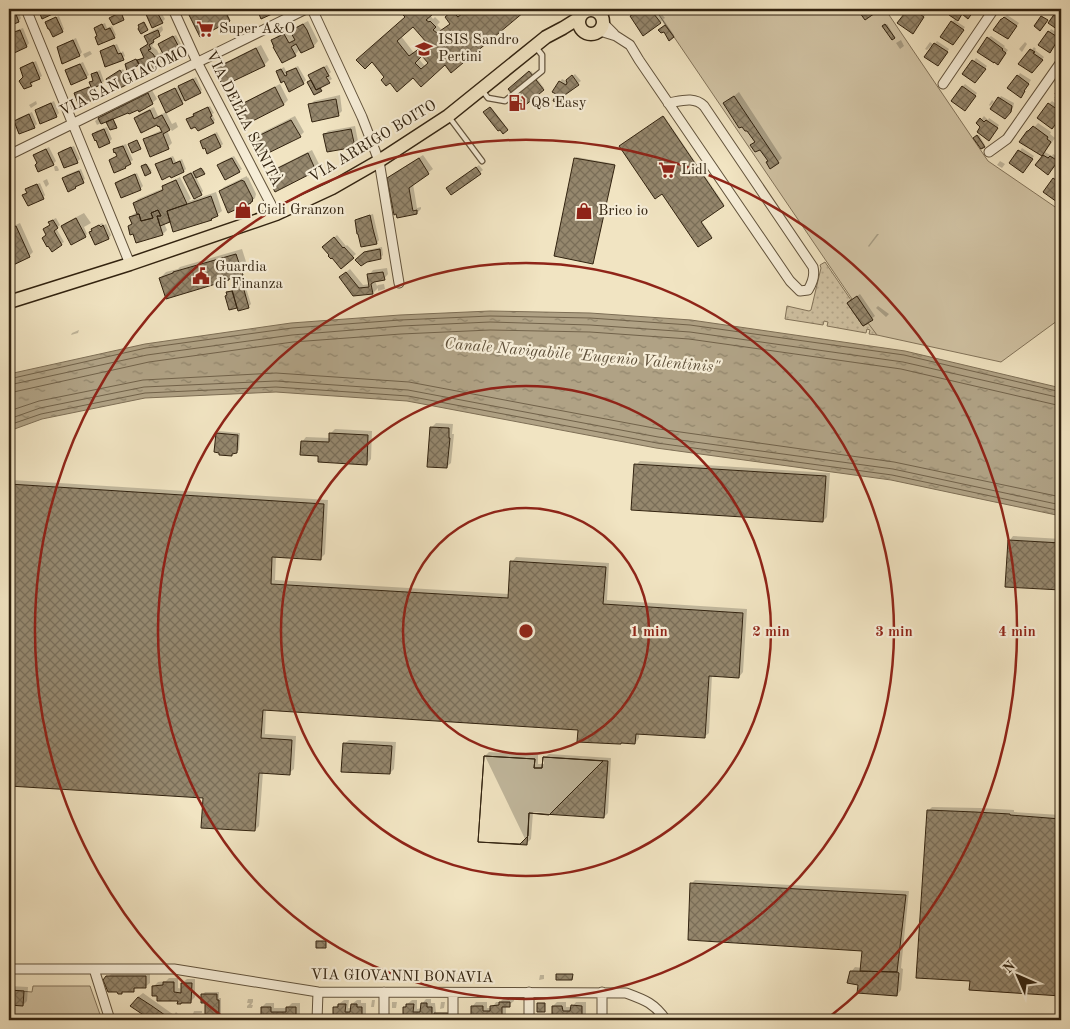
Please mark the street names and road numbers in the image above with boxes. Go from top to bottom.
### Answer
street label: VIA SAN GIACOMO [58,44,190,120]
street label: VIA DELLA SANITÀ [202,47,287,190]
street label: VIA ARRIGO BOITO [307,98,439,186]
street label: VIA GIOVANNI BONAVIA [310,968,494,986]

